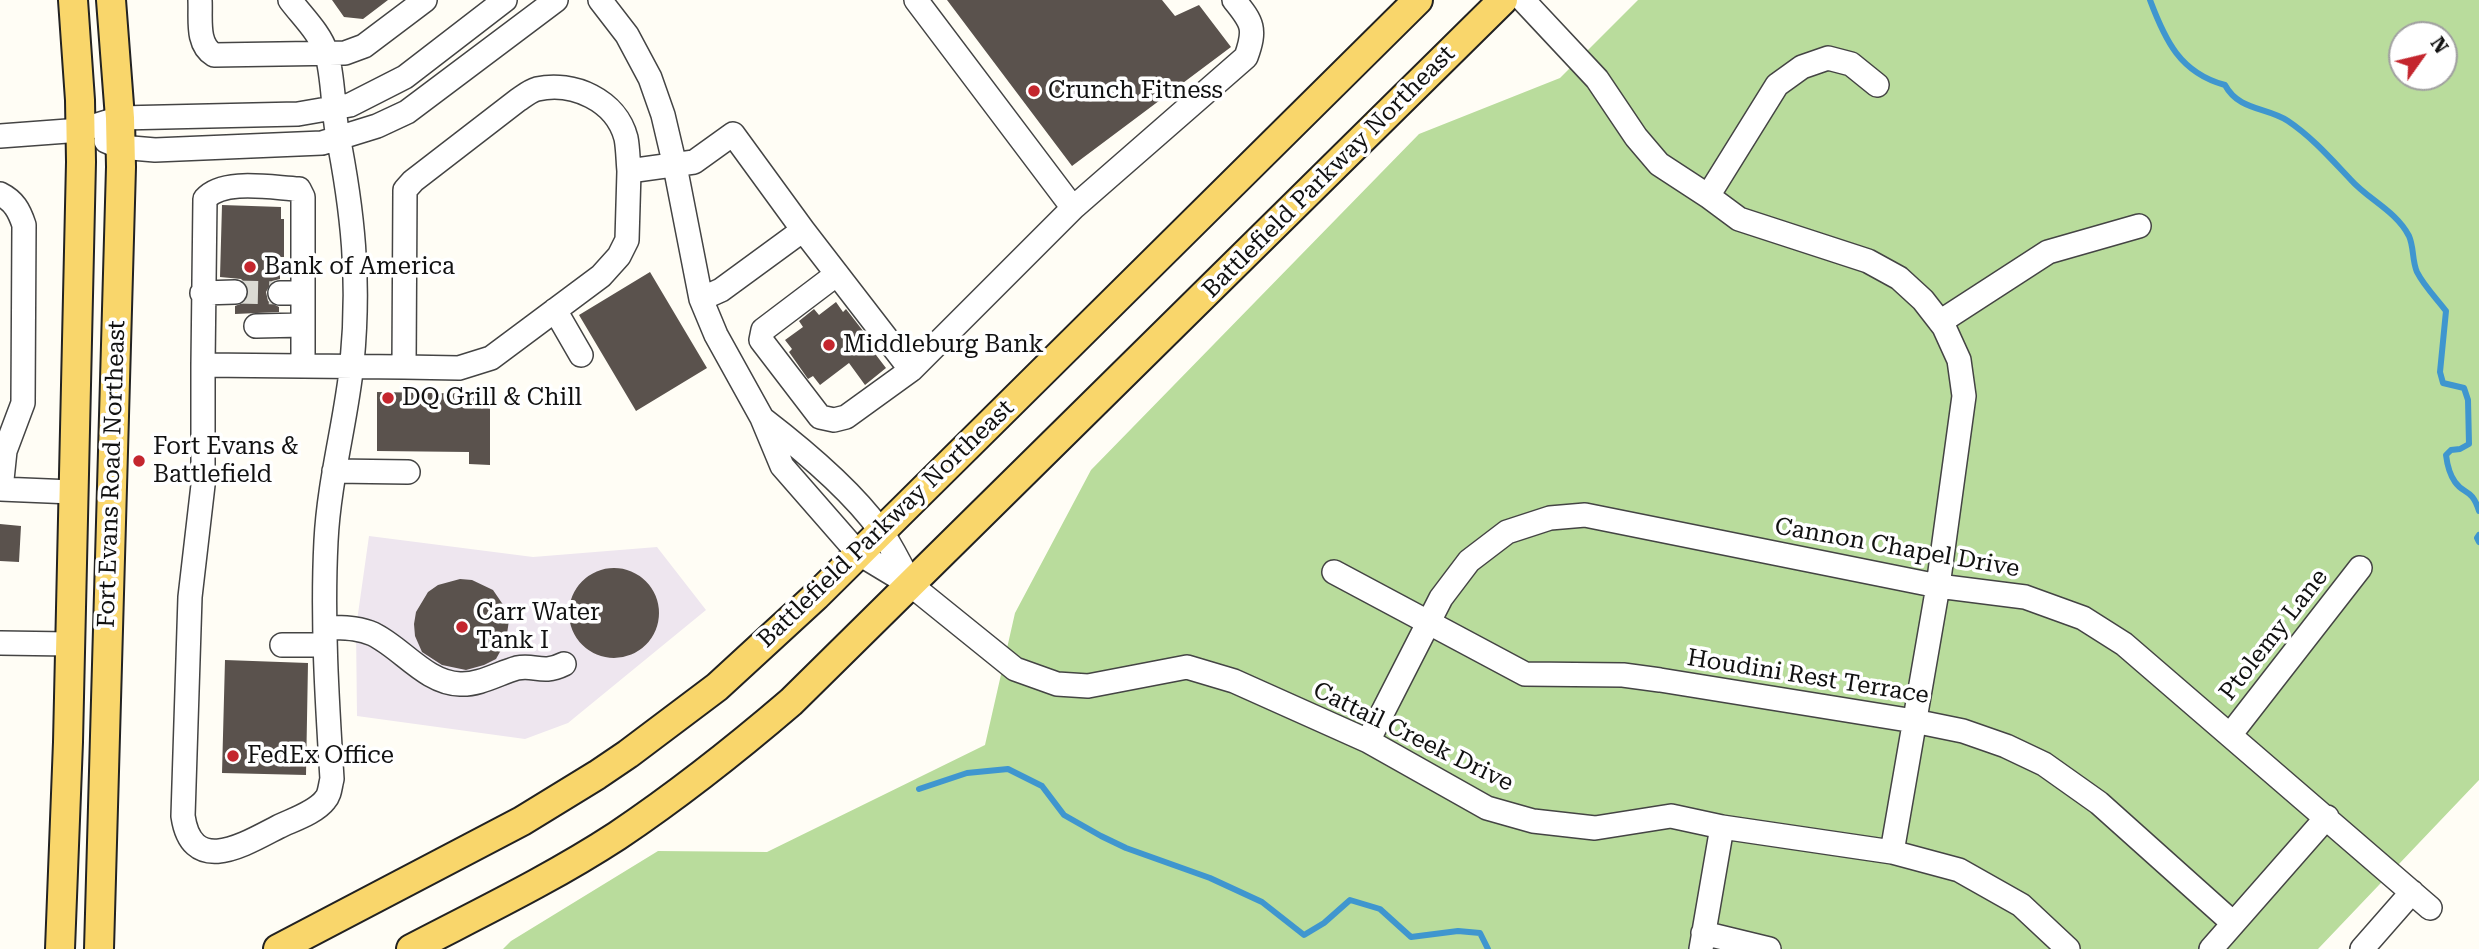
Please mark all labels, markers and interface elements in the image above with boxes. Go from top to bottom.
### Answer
north arrow [2388,21,2458,91]
text: N [2426,33,2453,58]
street label: Battlefield Parkway Northeast [1197,40,1461,304]
place label: Crunch Fitness [1048,77,1223,105]
marker: Crunch Fitness [1026,83,1042,99]
place label: Bank of America [264,253,455,281]
marker: Bank of America [242,259,258,275]
street label: Fort Evans Road Northeast [92,320,132,628]
place label: Middleburg Bank [843,331,1044,359]
marker: Middleburg Bank [821,337,837,353]
place label: DQ Grill & Chill [402,384,582,412]
marker: DQ Grill & Chill [380,390,396,406]
street label: Battlefield Parkway Northeast [752,394,1020,654]
place label: Fort Evans & Battlefield [153,433,299,489]
marker: Fort Evans & Battlefield [131,453,147,469]
street label: Cannon Chapel Drive [1772,512,2022,584]
street label: Ptolemy Lane [2214,564,2334,706]
place label: Carr Water Tank I [476,599,600,655]
marker: Carr Water Tank I [454,619,470,635]
street label: Houdini Rest Terrace [1685,644,1931,710]
street label: Cattail Creek Drive [1308,676,1518,798]
place label: FedEx Office [247,742,394,770]
marker: FedEx Office [225,748,241,764]

